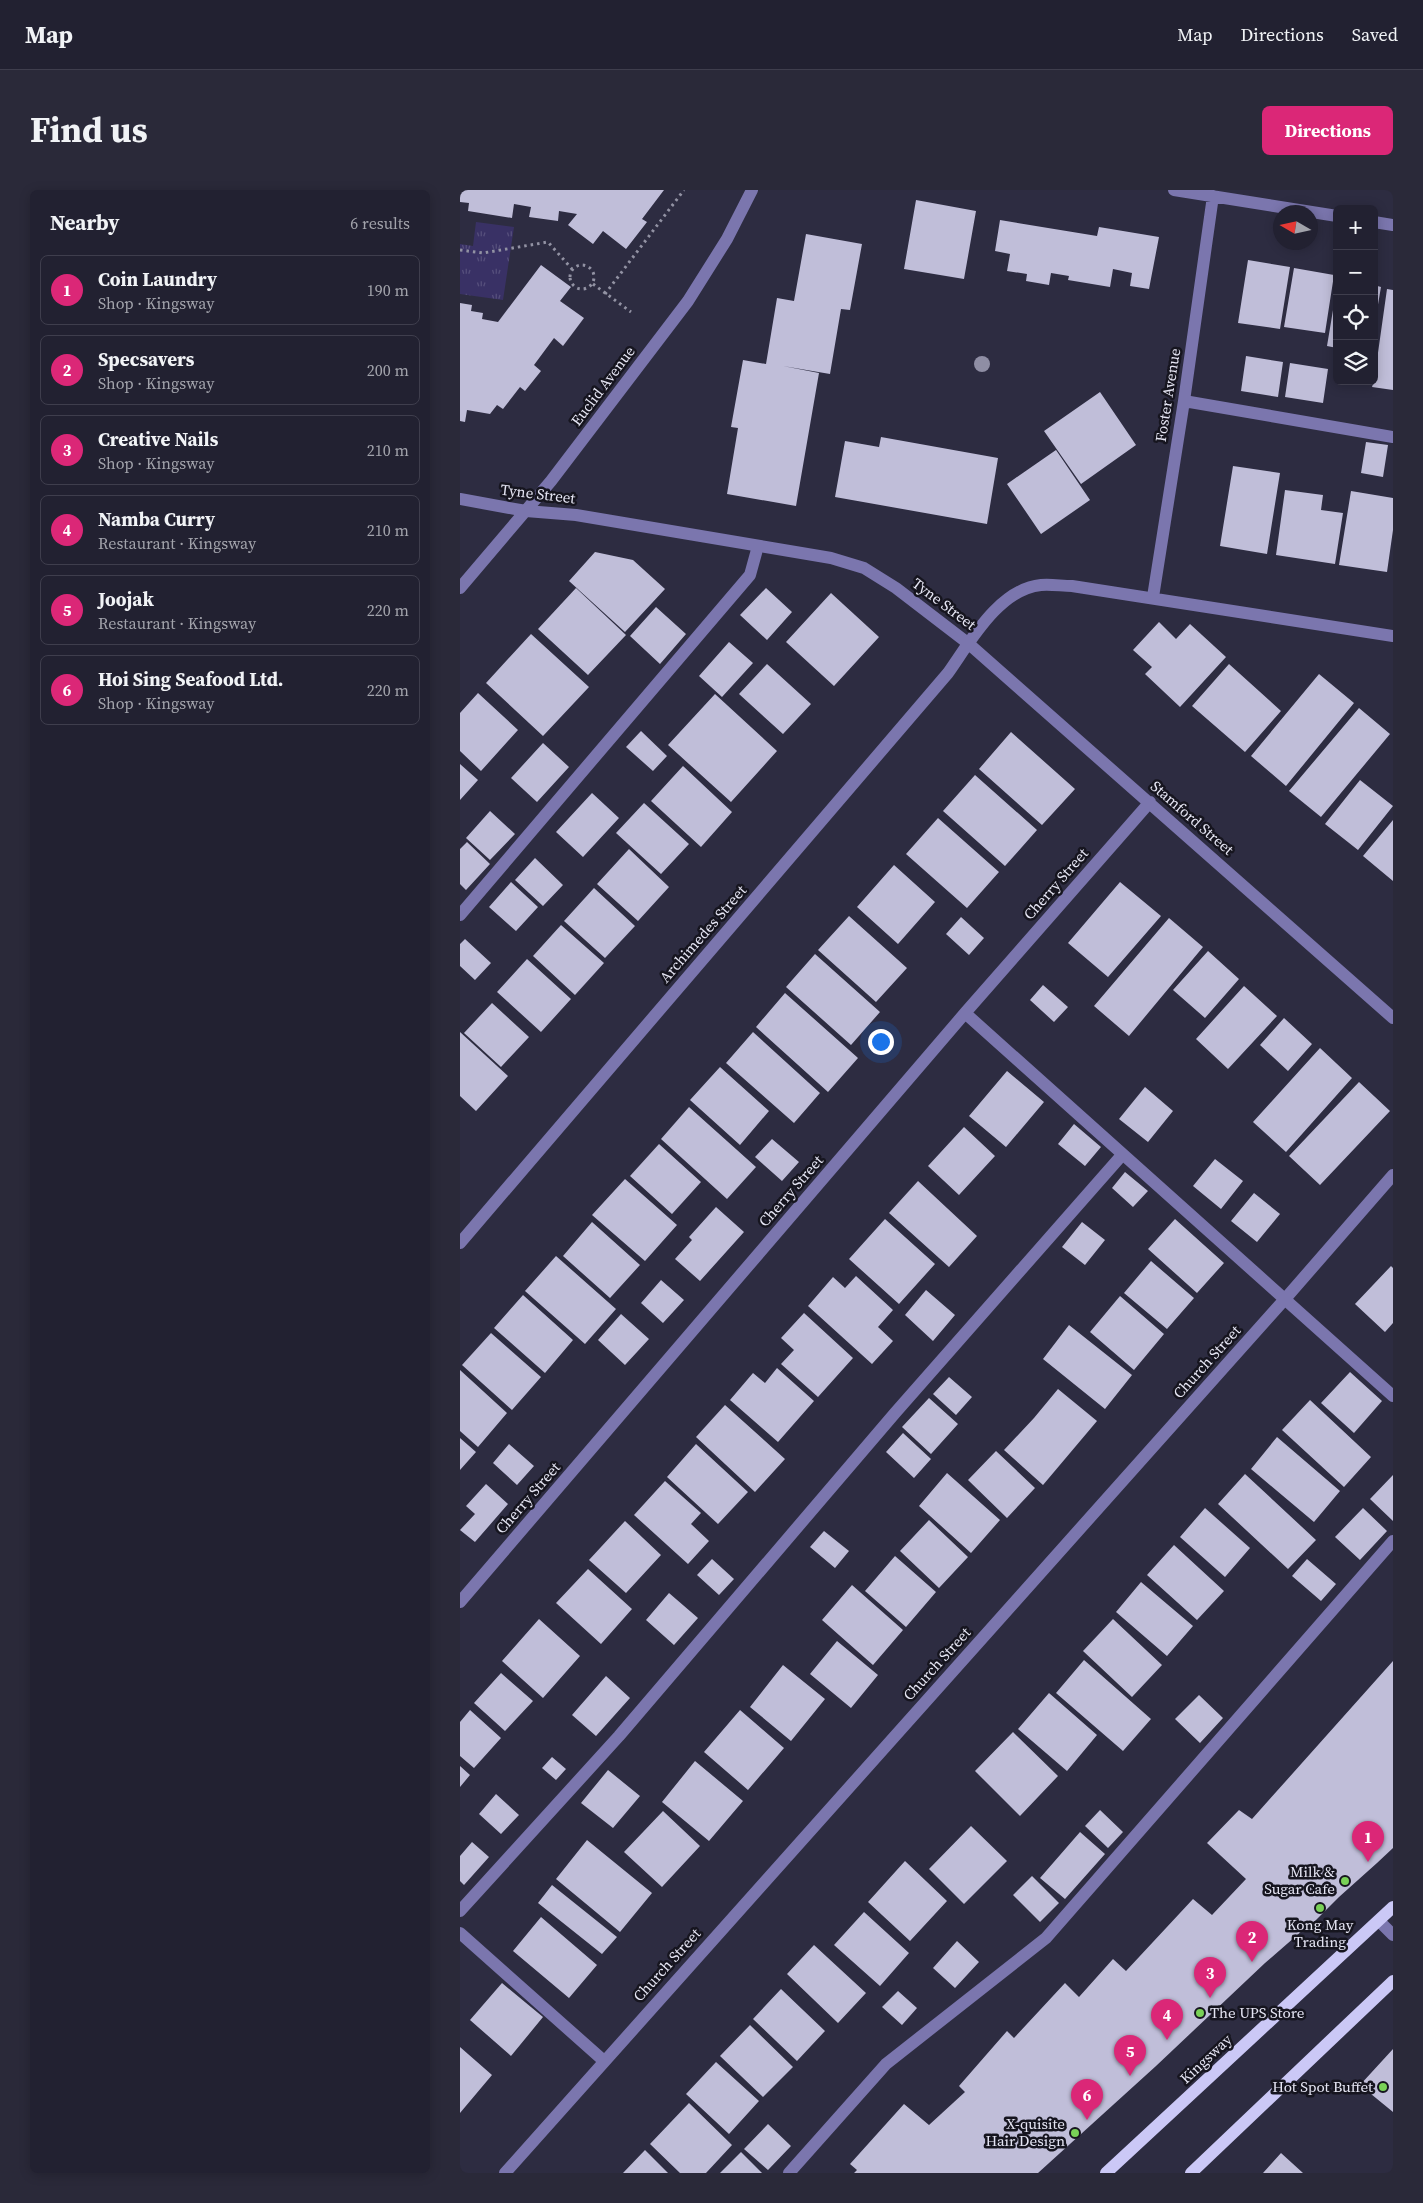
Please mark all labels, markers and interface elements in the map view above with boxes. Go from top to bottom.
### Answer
text: Map [25,18,73,51]
text: Map [1177,22,1213,47]
text: Directions [1241,22,1324,47]
text: Saved [1352,22,1398,47]
text: Find us [30,106,148,154]
button: Directions [1262,106,1393,155]
north arrow [1273,205,1318,250]
map controls [1333,205,1378,385]
button: + [1333,205,1378,250]
text: Nearby [50,208,120,237]
text: 6 results [350,212,410,234]
button: − [1333,250,1378,295]
text: Coin Laundry [98,266,217,292]
text: 1 [63,279,71,301]
text: 190 m [367,279,409,301]
text: Shop · Kingsway [98,292,214,314]
button: locate [1333,295,1378,340]
button: layers [1333,340,1378,385]
street label: Euclid Avenue [566,341,640,430]
text: Specsavers [98,346,194,372]
street label: Foster Avenue [1150,346,1185,443]
text: 2 [63,359,71,381]
text: 200 m [367,359,409,381]
text: Shop · Kingsway [98,372,214,394]
text: Creative Nails [98,426,218,452]
text: 3 [63,439,71,461]
text: 210 m [367,439,409,461]
text: Shop · Kingsway [98,452,214,474]
street label: Tyne Street [499,479,577,509]
text: Namba Curry [98,506,215,532]
text: 4 [63,519,71,541]
text: 210 m [367,519,409,541]
text: Restaurant · Kingsway [98,532,256,554]
street label: Tyne Street [908,573,981,635]
text: Joojak [98,586,154,612]
text: 5 [63,599,71,621]
text: 220 m [367,599,409,621]
text: Restaurant · Kingsway [98,612,256,634]
text: Hoi Sing Seafood Ltd. [98,666,284,692]
text: 6 [63,679,71,701]
text: 220 m [367,679,409,701]
text: Shop · Kingsway [98,692,214,714]
street label: Stamford Street [1146,776,1238,860]
street label: Cherry Street [1019,843,1093,924]
street label: Archimedes Street [654,880,751,987]
your location [868,1029,894,1055]
street label: Cherry Street [754,1150,828,1231]
street label: Church Street [1168,1320,1245,1403]
street label: Cherry Street [491,1457,565,1538]
street label: Church Street [898,1622,975,1705]
pin: 1 [1352,1821,1384,1862]
place label: Milk & Sugar Cafe [1264,1861,1335,1899]
marker: Milk & Sugar Cafe [1339,1875,1351,1887]
marker: Kong May Trading [1314,1902,1326,1914]
place label: Kong May Trading [1287,1914,1354,1952]
pin: 2 [1236,1921,1268,1962]
street label: Church Street [628,1923,705,2006]
pin: 3 [1194,1957,1226,1998]
pin: 4 [1151,1999,1183,2040]
place label: The UPS Store [1210,2002,1305,2023]
marker: The UPS Store [1194,2007,1206,2019]
street label: Kingsway [1175,2029,1237,2088]
pin: 5 [1114,2035,1146,2076]
place label: Hot Spot Buffet [1272,2076,1373,2097]
pin: 6 [1071,2079,1103,2120]
marker: Hot Spot Buffet [1377,2081,1389,2093]
place label: X-quisite Hair Design [985,2113,1065,2151]
marker: X-quisite Hair Design [1069,2127,1081,2139]

